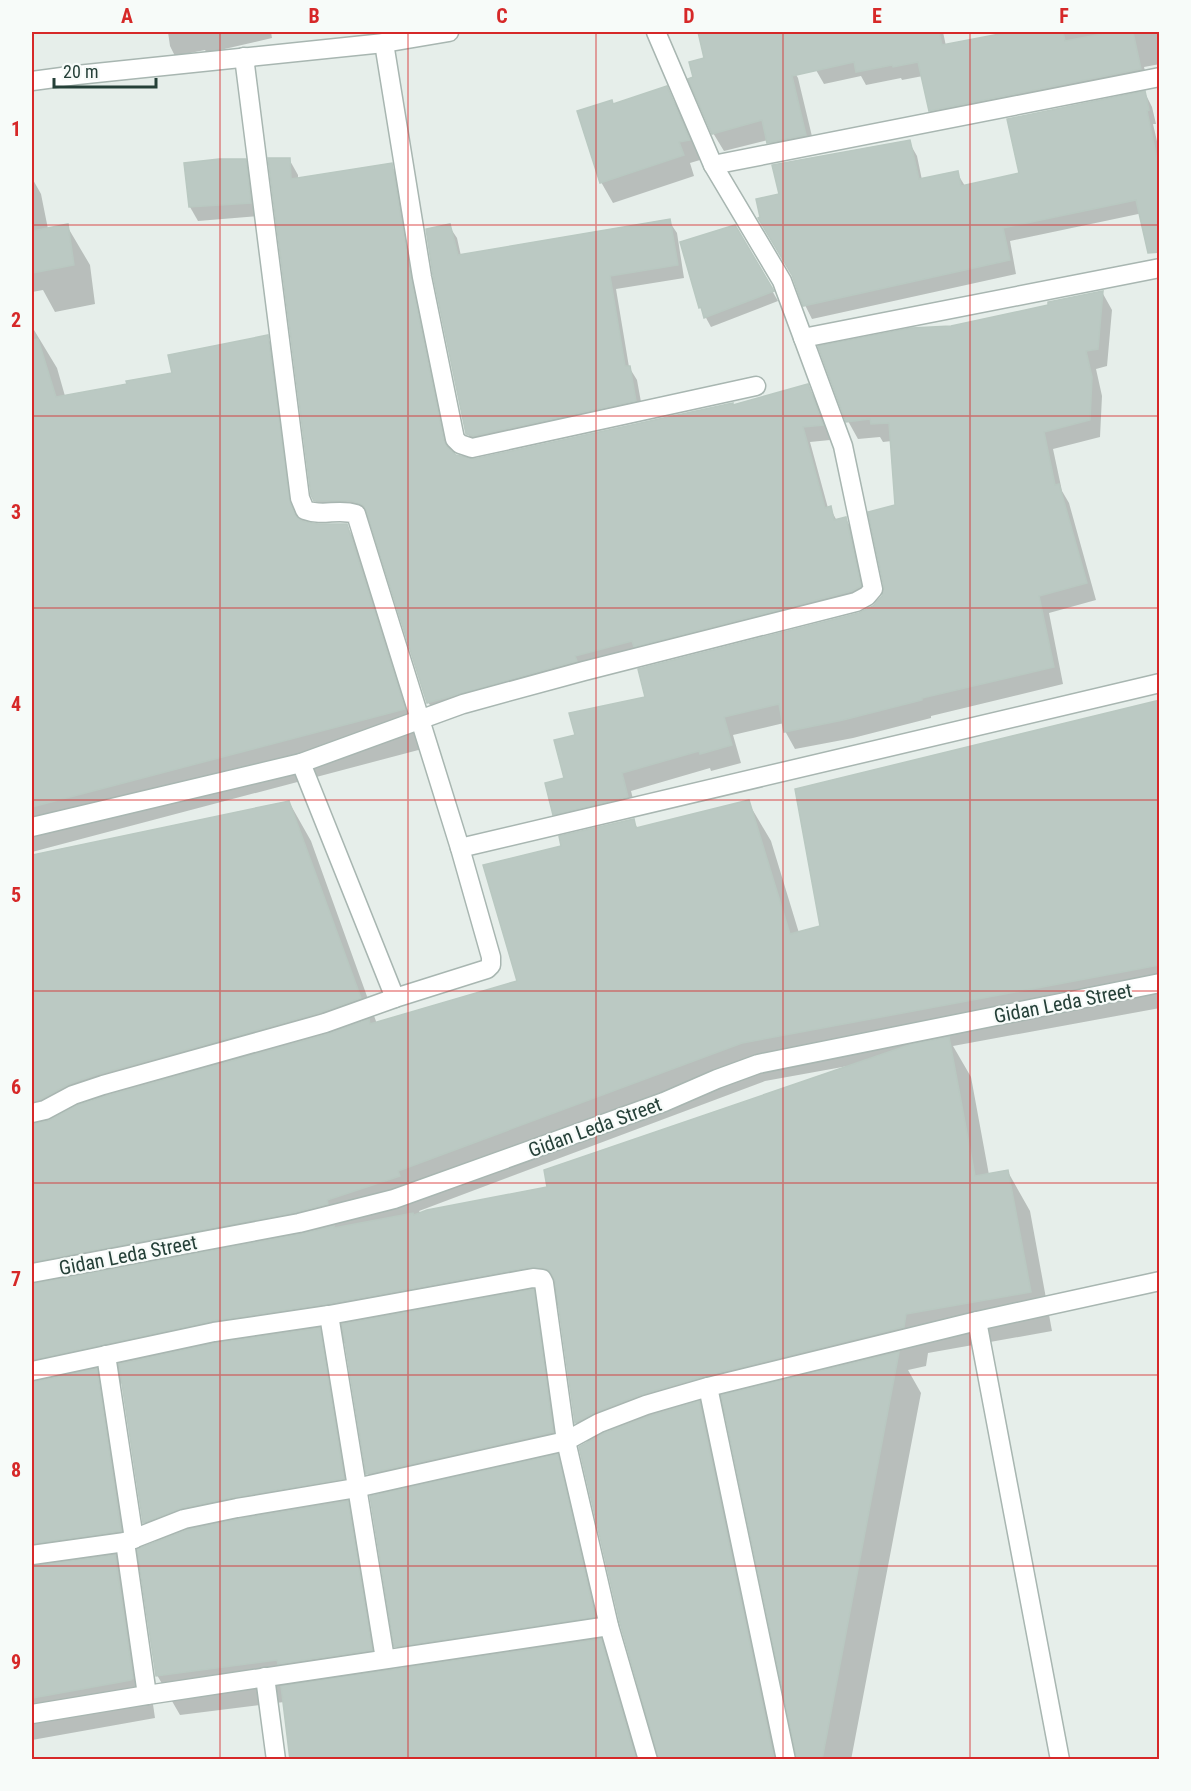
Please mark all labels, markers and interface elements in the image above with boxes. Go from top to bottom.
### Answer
text: A [121,4,133,28]
text: B [308,4,320,28]
text: C [496,4,508,28]
text: D [683,4,695,28]
text: E [872,4,882,28]
text: F [1059,4,1069,28]
scale bar [54,51,156,89]
text: 20 m [63,61,98,82]
text: 1 [11,117,21,141]
text: 2 [11,308,21,332]
text: 3 [11,500,21,524]
text: 4 [11,692,21,716]
text: 5 [11,883,21,907]
street label: Gidan Leda Street [992,978,1134,1028]
text: 6 [11,1075,21,1099]
street label: Gidan Leda Street [525,1092,665,1162]
street label: Gidan Leda Street [57,1230,199,1280]
text: 7 [11,1267,21,1291]
text: 8 [11,1458,21,1482]
text: 9 [11,1650,21,1674]

